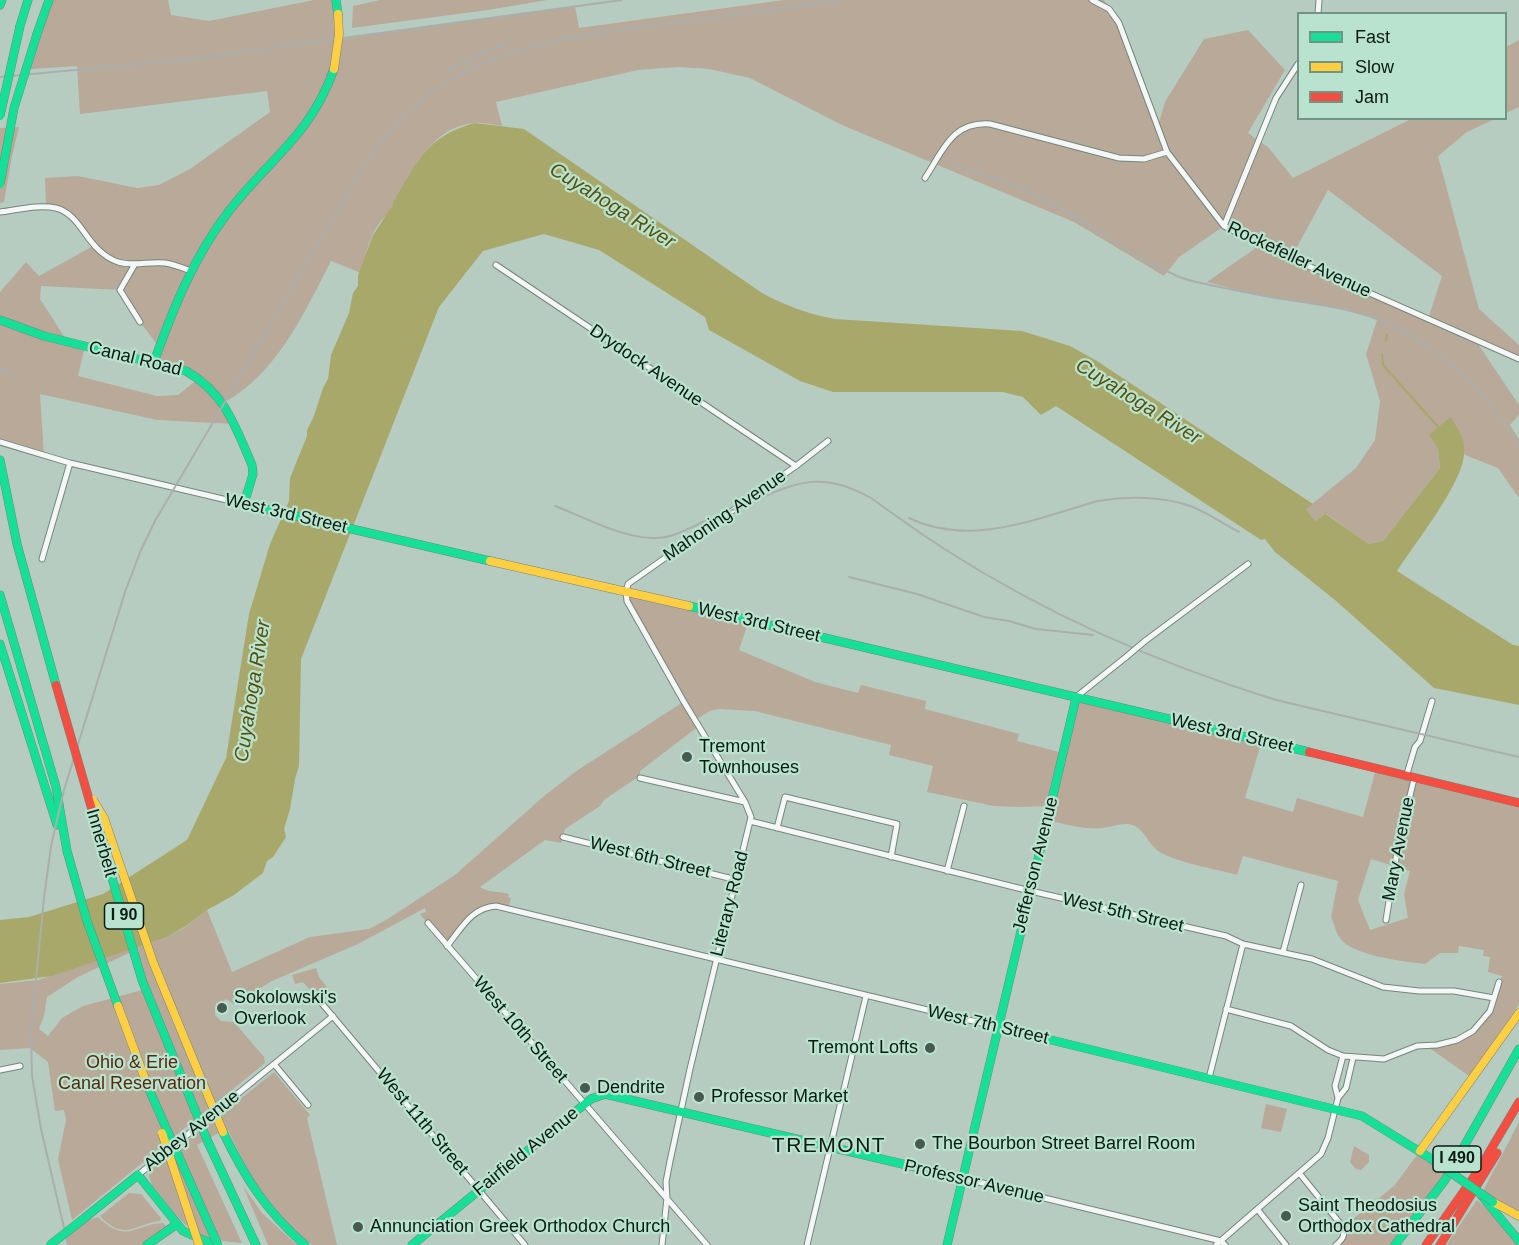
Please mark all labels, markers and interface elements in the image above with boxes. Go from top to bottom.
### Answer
legend [1297,12,1507,120]
text: Fast [1355,27,1390,47]
text: Slow [1355,57,1394,77]
text: Jam [1355,87,1389,107]
water label: Cuyahoga River [545,158,679,254]
street label: Rockefeller Avenue [1224,217,1374,303]
street label: Drydock Avenue [585,320,707,412]
street label: Canal Road [86,337,184,381]
water label: Cuyahoga River [1071,354,1205,450]
street label: Mahoning Avenue [660,466,790,566]
street label: West 3rd Street [223,489,349,539]
street label: West 3rd Street [696,598,822,648]
water label: Cuyahoga River [230,618,276,764]
street label: West 3rd Street [1169,709,1295,759]
place label: Tremont Townhouses [699,736,799,778]
marker: Tremont Townhouses [680,750,694,764]
street label: Jefferson Avenue [1009,795,1063,935]
street label: Mary Avenue [1378,795,1420,903]
street label: Innerbelt [81,806,121,880]
street label: West 6th Street [587,833,713,883]
street label: Literary Road [706,849,754,959]
street label: West 5th Street [1060,889,1186,937]
road number: I 90 [104,903,144,929]
street label: West 10th Street [468,972,572,1088]
place label: Sokolowski's Overlook [234,987,336,1030]
marker: Sokolowski's Overlook [215,1001,229,1015]
street label: West 7th Street [925,1001,1051,1049]
place label: Tremont Lofts [808,1037,918,1059]
marker: Tremont Lofts [923,1041,937,1055]
park label: Ohio & Erie Canal Reservation [58,1052,206,1094]
street label: West 11th Street [371,1064,473,1180]
place label: Dendrite [597,1077,665,1099]
marker: Dendrite [578,1081,592,1095]
street label: Abbey Avenue [140,1086,244,1176]
place label: Professor Market [711,1086,848,1108]
marker: Professor Market [692,1090,706,1104]
street label: Fairfield Avenue [469,1103,583,1201]
district label: TREMONT [772,1133,886,1159]
place label: The Bourbon Street Barrel Room [932,1133,1195,1155]
marker: The Bourbon Street Barrel Room [913,1137,927,1151]
road number: I 490 [1433,1146,1481,1172]
street label: Professor Avenue [902,1155,1046,1209]
place label: Saint Theodosius Orthodox Cathedral [1298,1195,1455,1238]
marker: Saint Theodosius Orthodox Cathedral [1279,1209,1293,1223]
place label: Annunciation Greek Orthodox Church [370,1216,670,1238]
marker: Annunciation Greek Orthodox Church [351,1220,365,1234]

